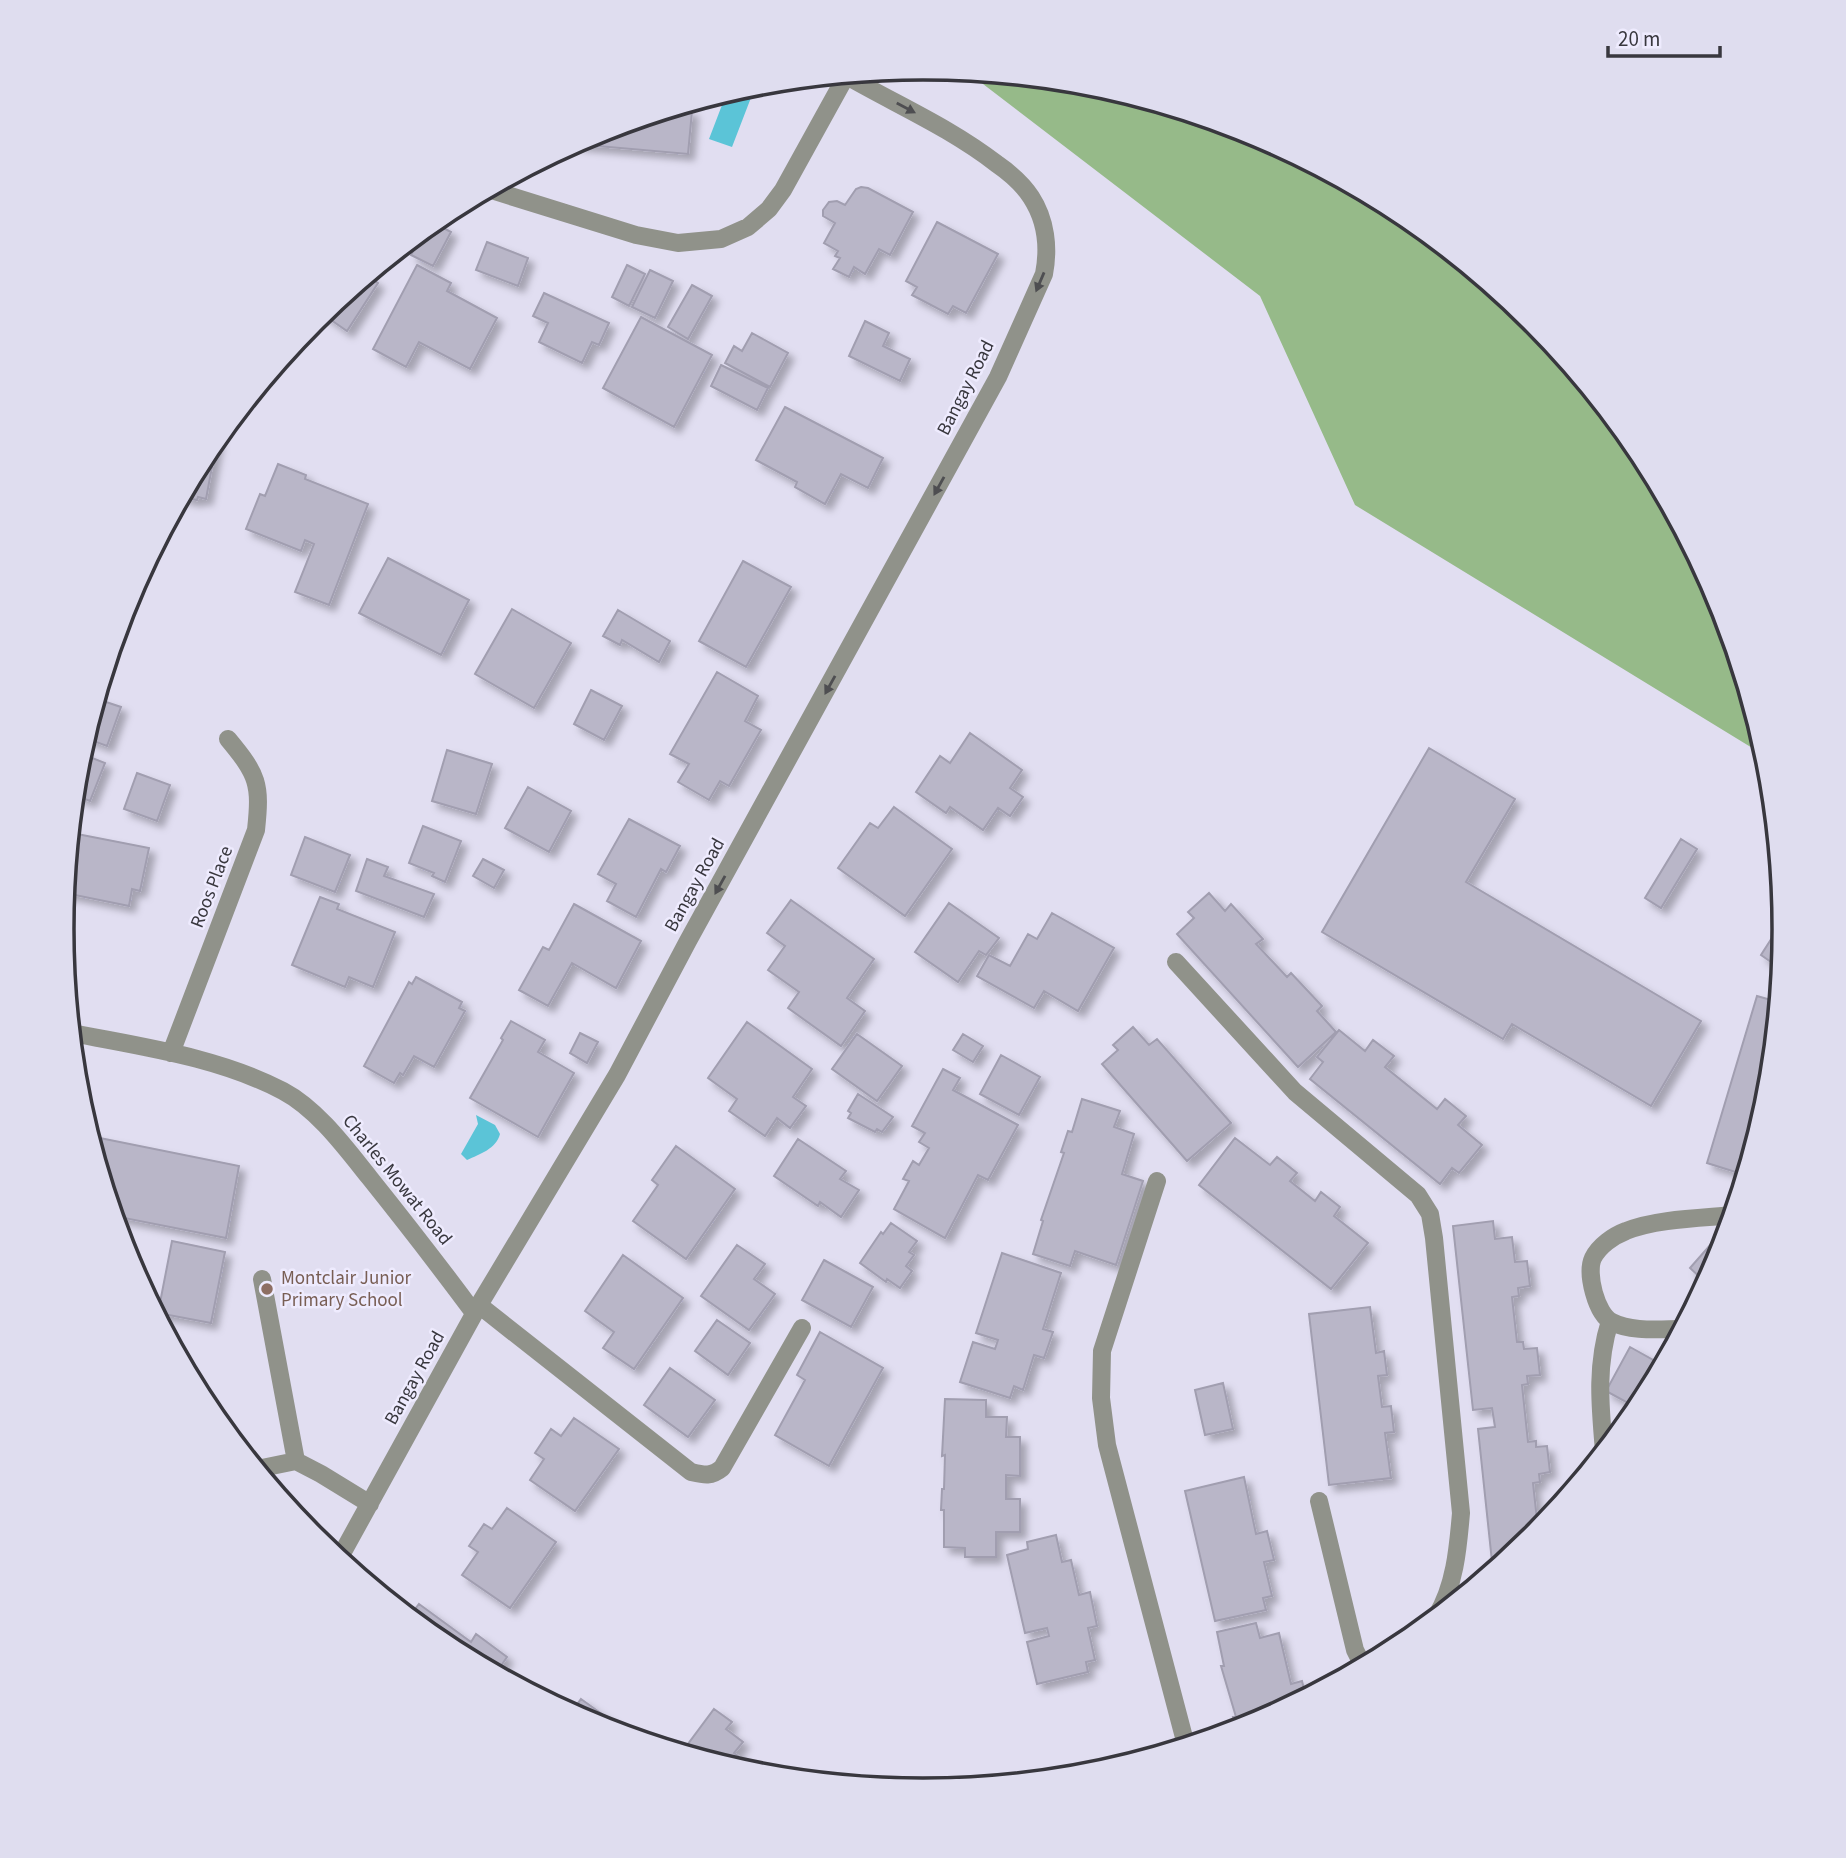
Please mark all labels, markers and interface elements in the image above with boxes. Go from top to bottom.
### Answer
scale bar [1608,14,1720,58]
text: 20 m [1618,24,1660,54]
one-way arrow [897,102,916,114]
one-way arrow [1034,272,1045,293]
street label: Bangay Road [930,336,1002,440]
one-way arrow [933,476,944,496]
one-way arrow [824,676,836,696]
street label: Bangay Road [658,833,732,937]
street label: Roos Place [184,842,240,932]
one-way arrow [714,875,726,894]
street label: Charles Mowat Road [336,1109,458,1251]
place label: Montclair Junior Primary School [281,1265,412,1314]
marker: Montclair Junior Primary School [259,1281,275,1297]
street label: Bangay Road [378,1326,452,1430]

